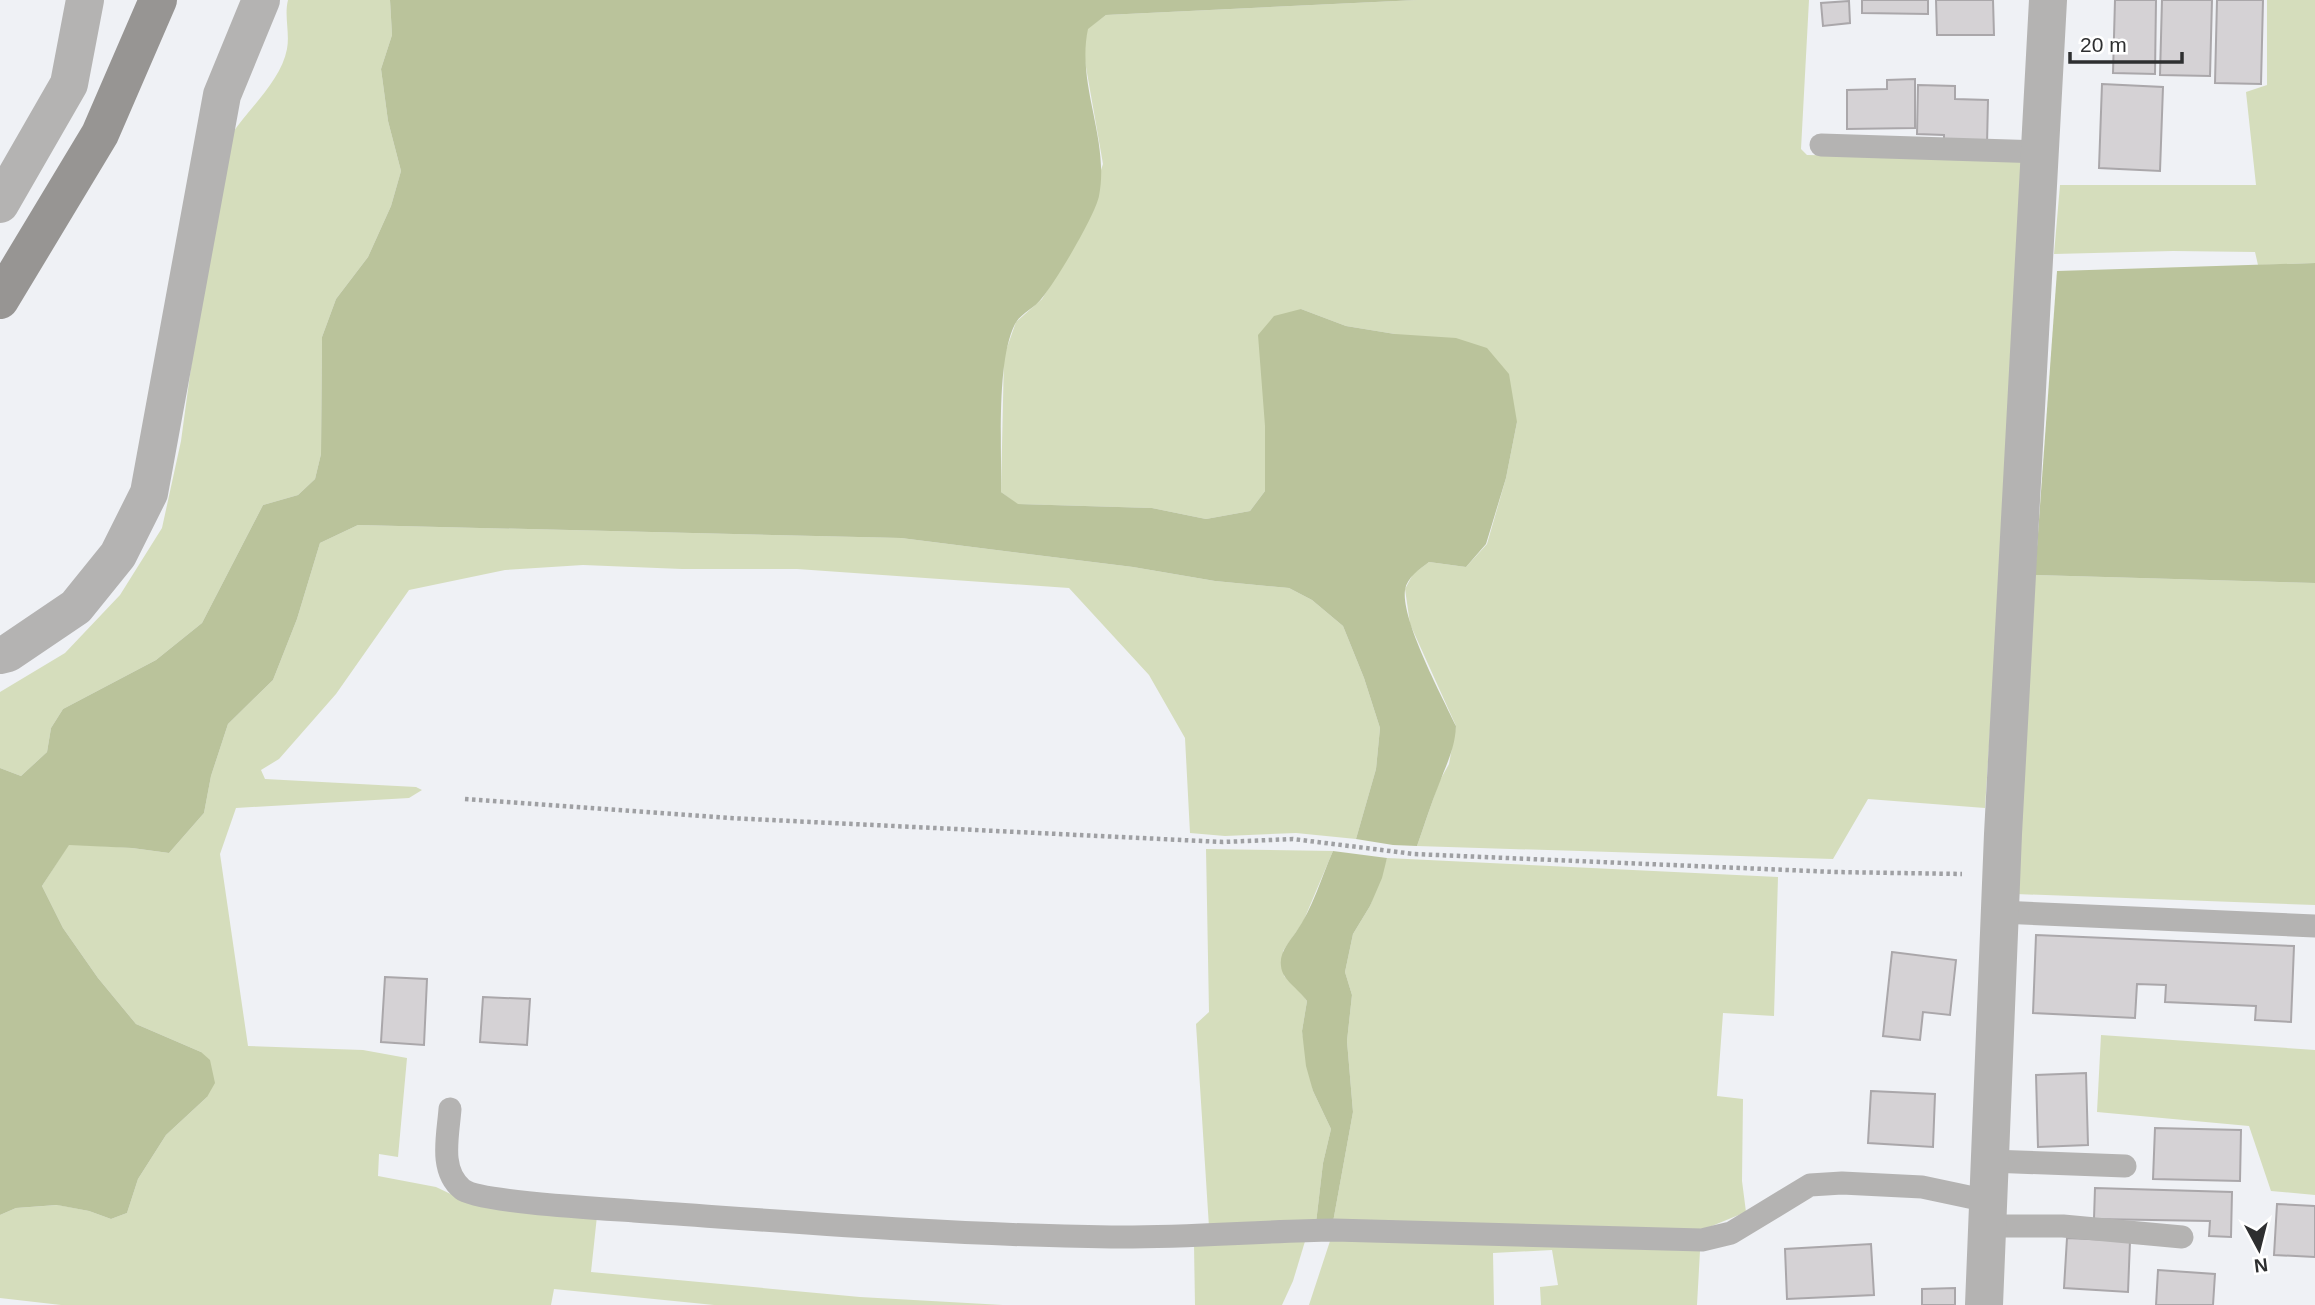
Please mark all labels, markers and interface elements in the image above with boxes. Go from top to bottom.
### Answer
scale bar [2070,21,2182,65]
text: 20 m [2080,33,2127,56]
north arrow [2224,1214,2294,1284]
text: N [2253,1254,2269,1277]

